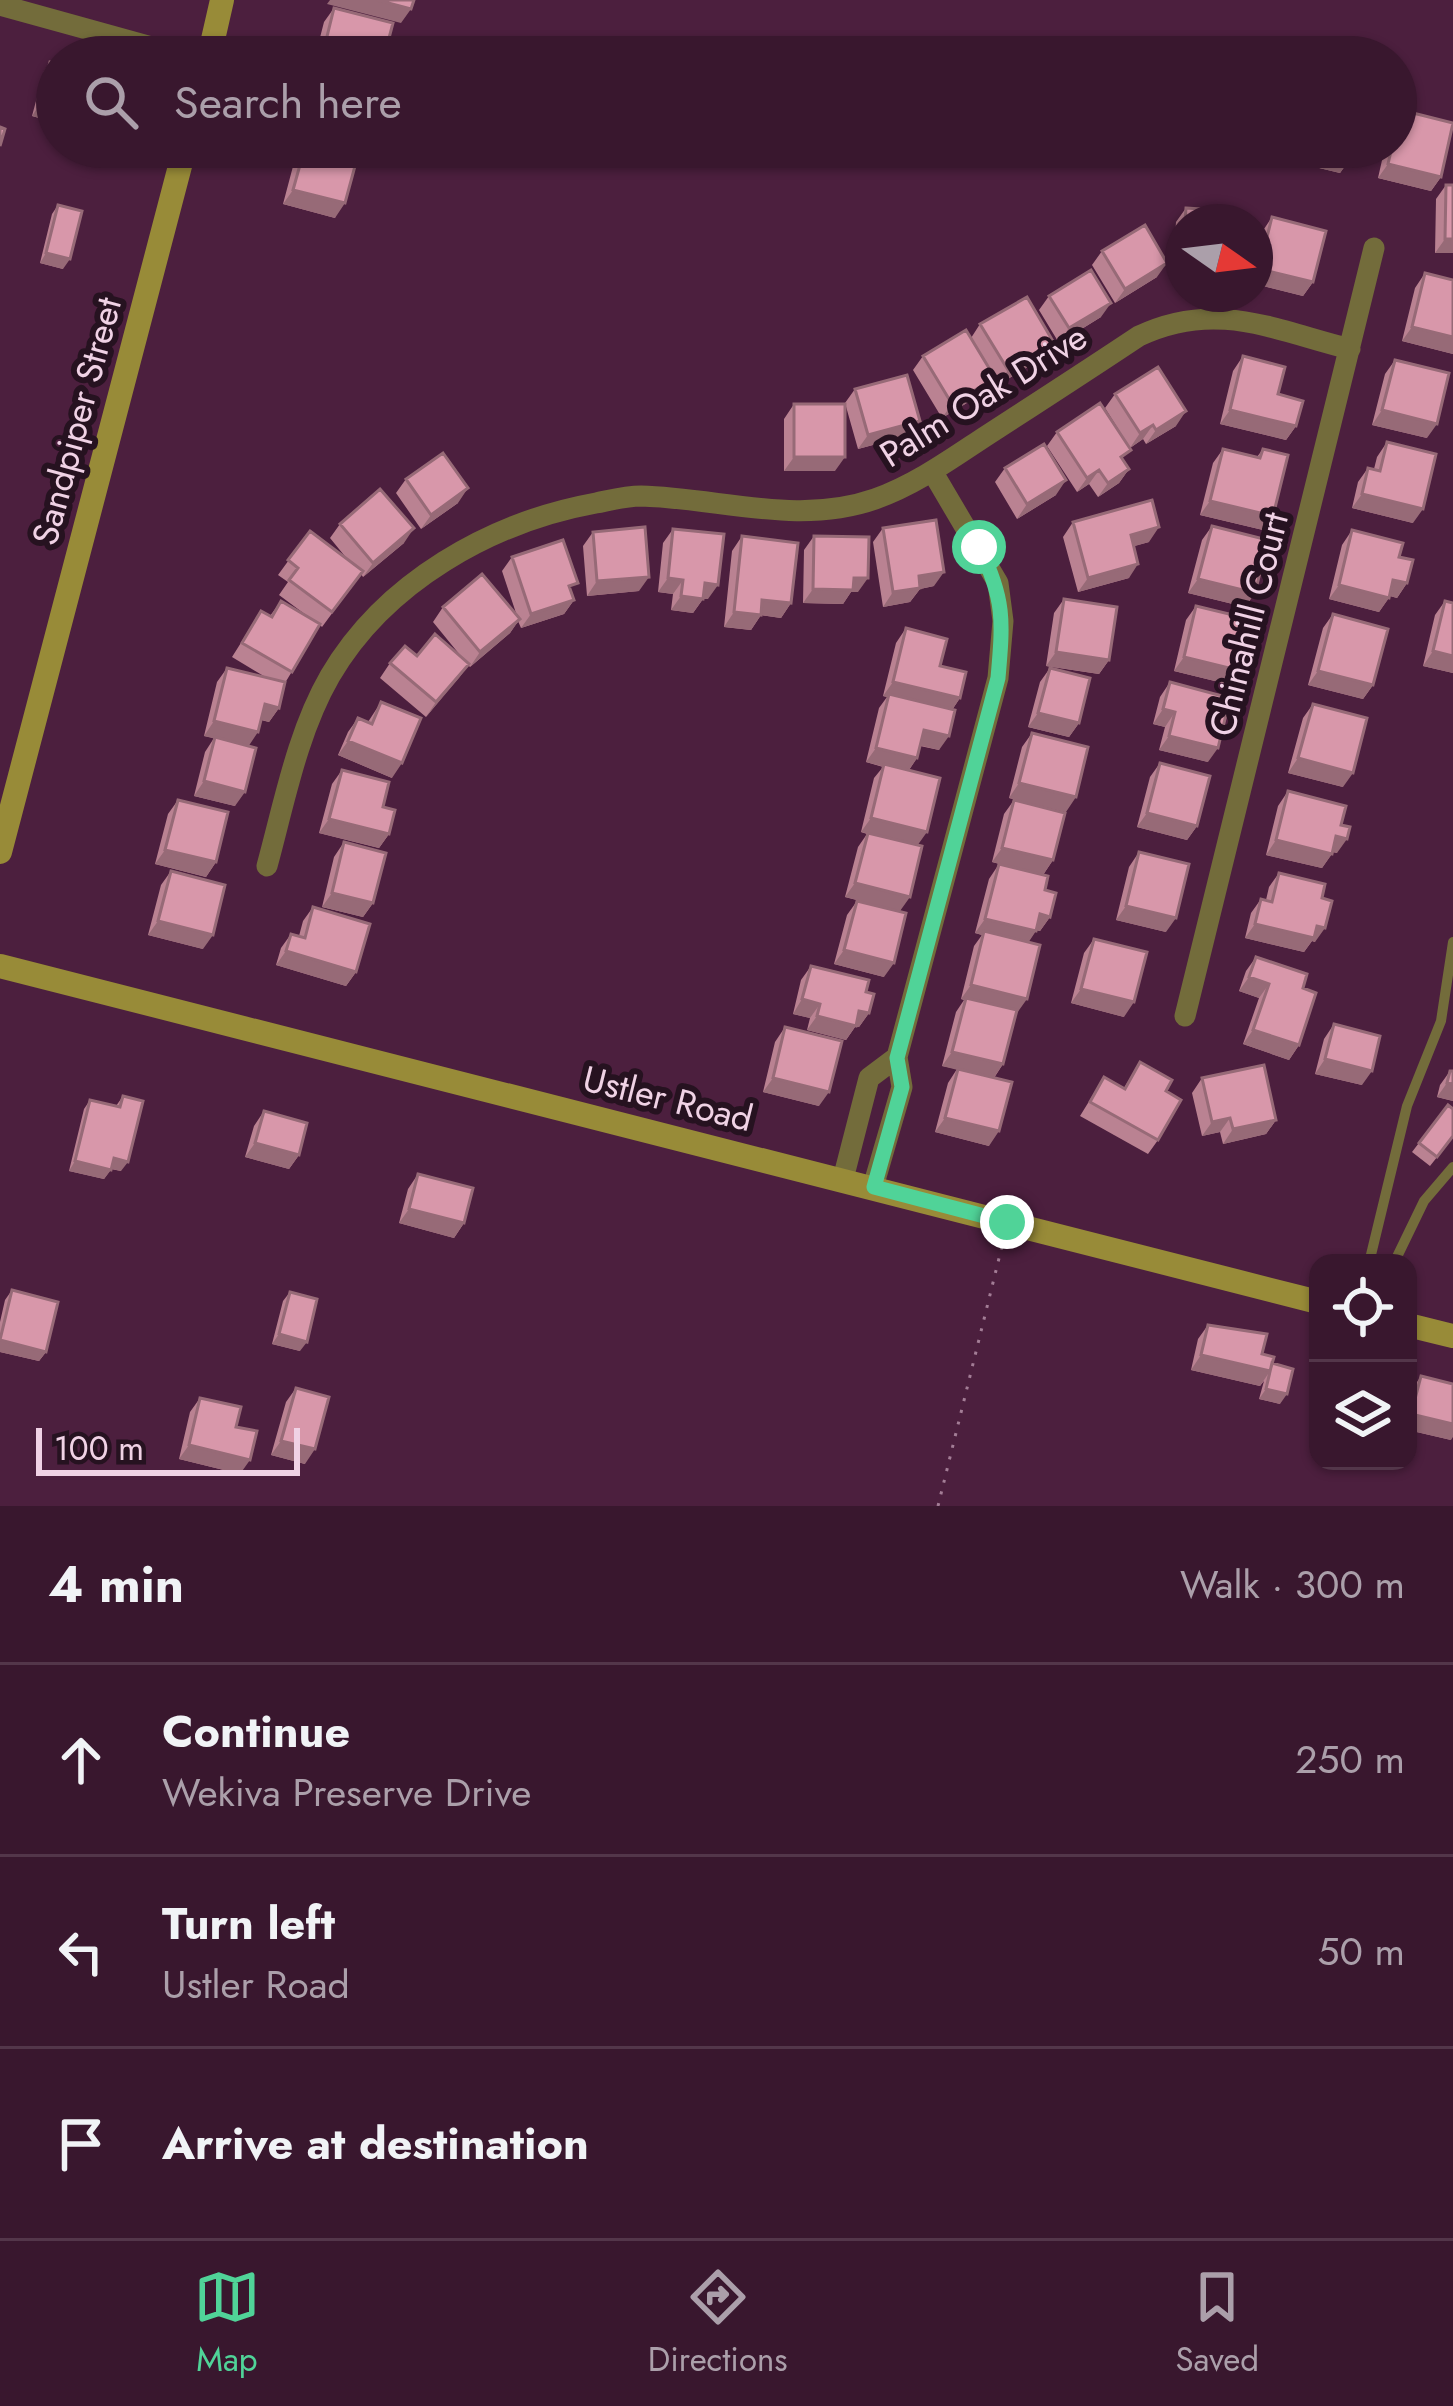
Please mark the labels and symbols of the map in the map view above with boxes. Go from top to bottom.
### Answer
north arrow [1165,204,1273,312]
street label: Sandpiper Street [18,291,134,551]
street label: Palm Oak Drive [869,311,1097,479]
street label: Chinahill Court [1195,506,1301,741]
route start [952,520,1006,574]
street label: Ustler Road [578,1052,758,1144]
route end [980,1195,1034,1249]
scale bar [36,1422,300,1475]

